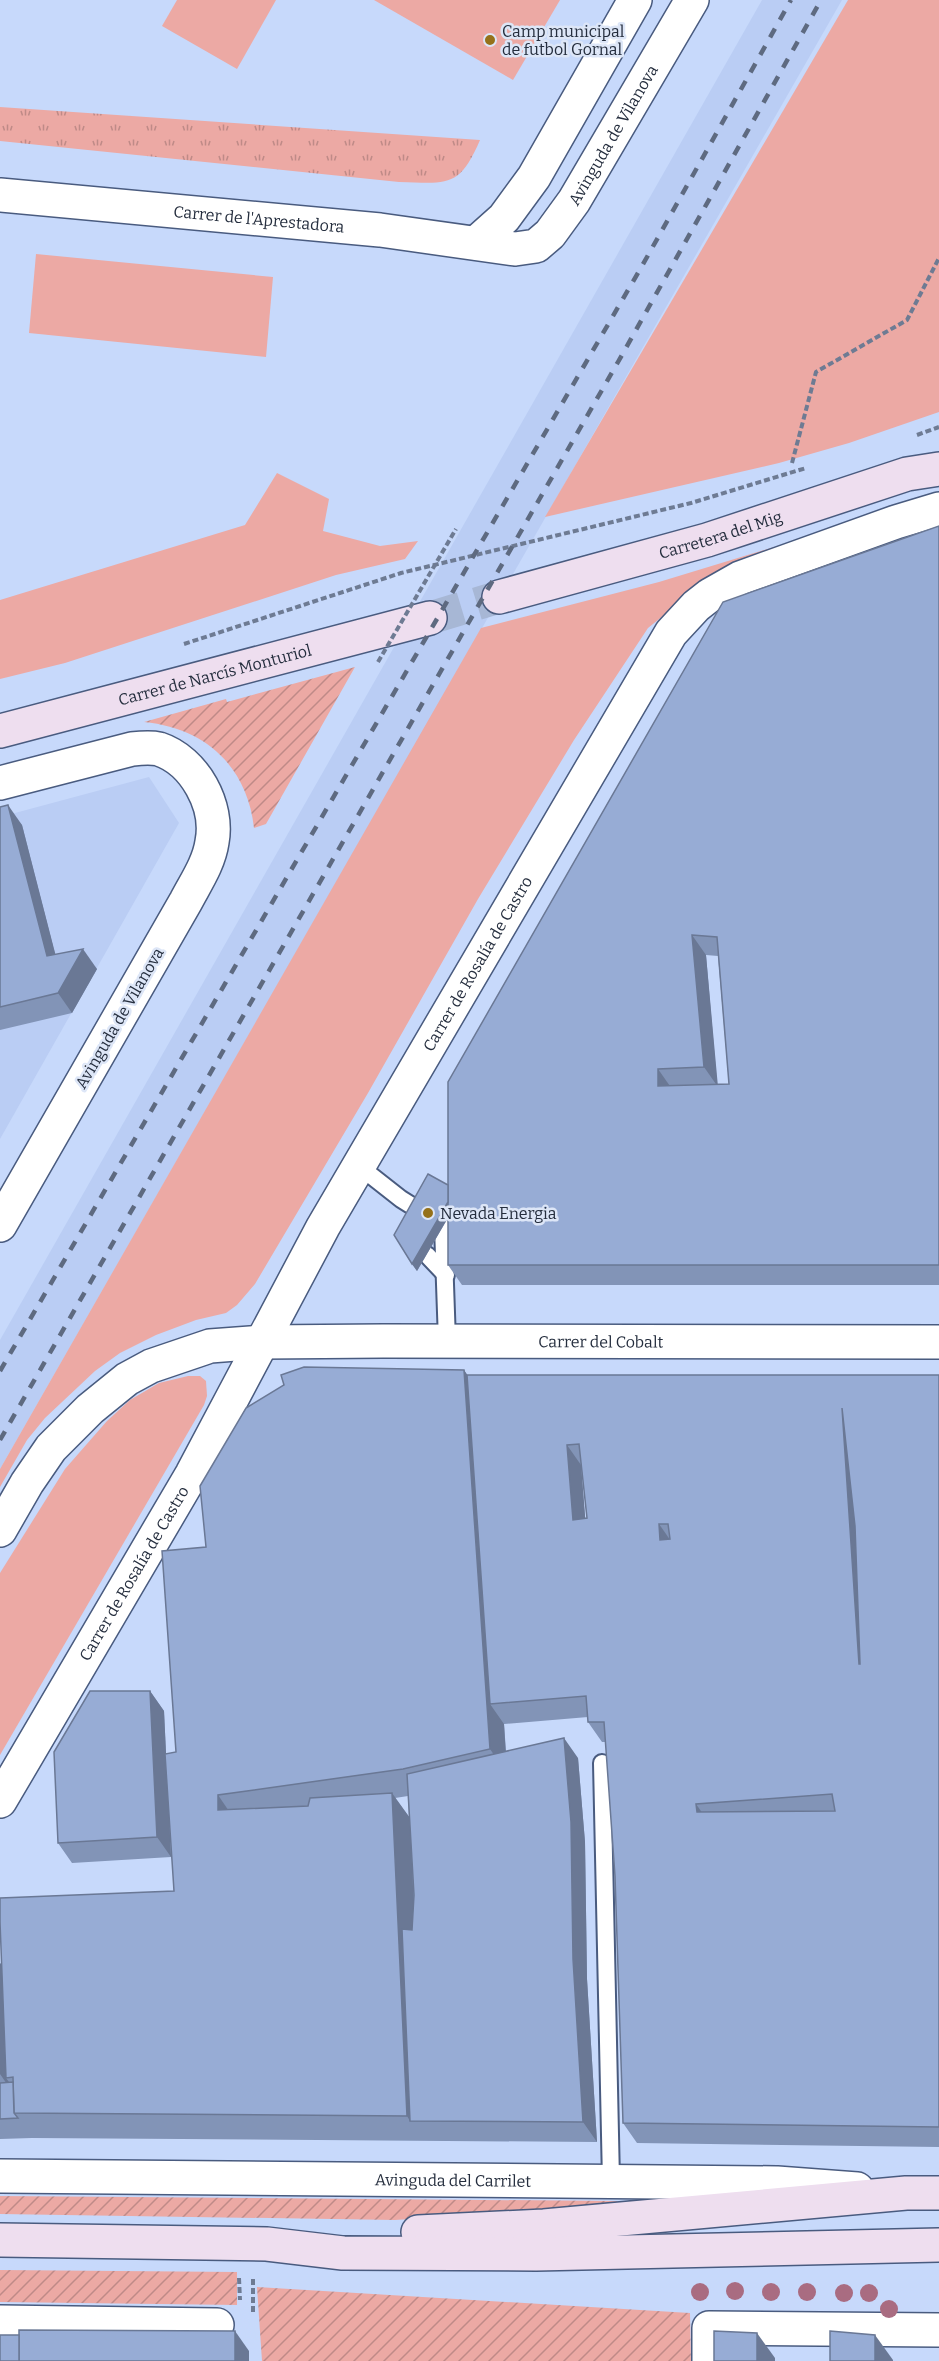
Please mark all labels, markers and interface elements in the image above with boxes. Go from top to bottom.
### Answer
place label: Camp municipal de futbol Gornal [502,22,625,59]
marker: Camp municipal de futbol Gornal [483,33,497,47]
street label: Avinguda de Vilanova [565,61,662,209]
street label: Carrer de l'Aprestadora [173,202,345,237]
street label: Carretera del Mig [657,507,785,563]
street label: Carrer de Narcís Monturiol [116,640,314,710]
street label: Carrer de Rosalía de Castro [419,873,536,1055]
street label: Avinguda de Vilanova [71,944,168,1092]
place label: Nevada Energia [440,1204,557,1223]
marker: Nevada Energia [421,1206,435,1220]
street label: Carrer del Cobalt [538,1332,664,1352]
street label: Carrer de Rosalía de Castro [75,1483,193,1664]
street label: Avinguda del Carrilet [375,2170,531,2191]

